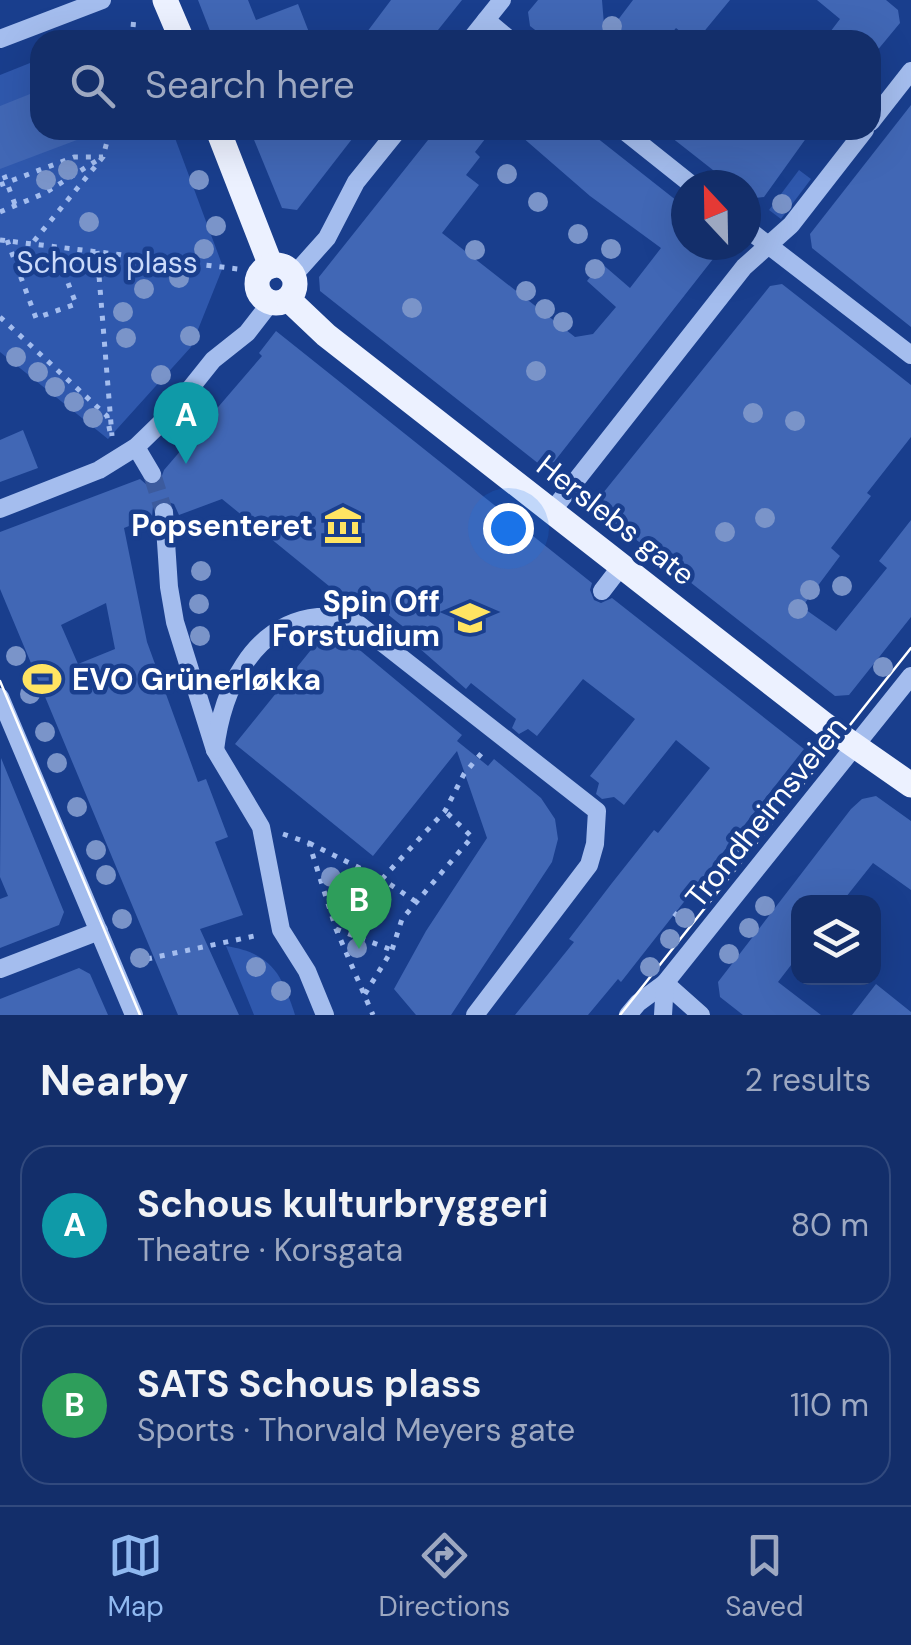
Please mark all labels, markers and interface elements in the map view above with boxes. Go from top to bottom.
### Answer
search box [30,30,881,140]
icon: search [65,58,120,113]
text: Search here [145,60,355,110]
north arrow [671,170,761,260]
park label: Schous plass [16,243,198,282]
pin: A [154,382,218,464]
street label: Herslebs gate [529,446,703,594]
your location [483,503,534,554]
museum icon: Popsenteret [322,504,364,546]
place label: Popsenteret [131,506,313,545]
place label: Spin Off Forstudium [272,582,440,655]
school or university icon: Spin Off Forstudium [449,597,491,639]
sports icon: EVO Grünerløkka [21,658,63,700]
place label: EVO Grünerløkka [72,660,321,699]
street label: Trondheimsveien [677,708,855,916]
pin: B [326,866,392,949]
map controls [791,895,881,985]
button: layers [791,895,881,985]
text: Nearby [40,1053,189,1108]
text: 2 results [745,1059,871,1101]
text: Schous kulturbryggeri [137,1179,549,1229]
text: A [63,1204,86,1246]
text: 80 m [791,1204,869,1246]
text: Theatre · Korsgata [137,1229,403,1271]
text: SATS Schous plass [137,1359,481,1409]
text: B [64,1384,85,1426]
text: 110 m [790,1384,869,1426]
text: Sports · Thorvald Meyers gate [137,1409,575,1451]
tab: Map [107,1528,164,1625]
tab: Directions [379,1528,510,1625]
tab: Saved [725,1528,804,1625]

